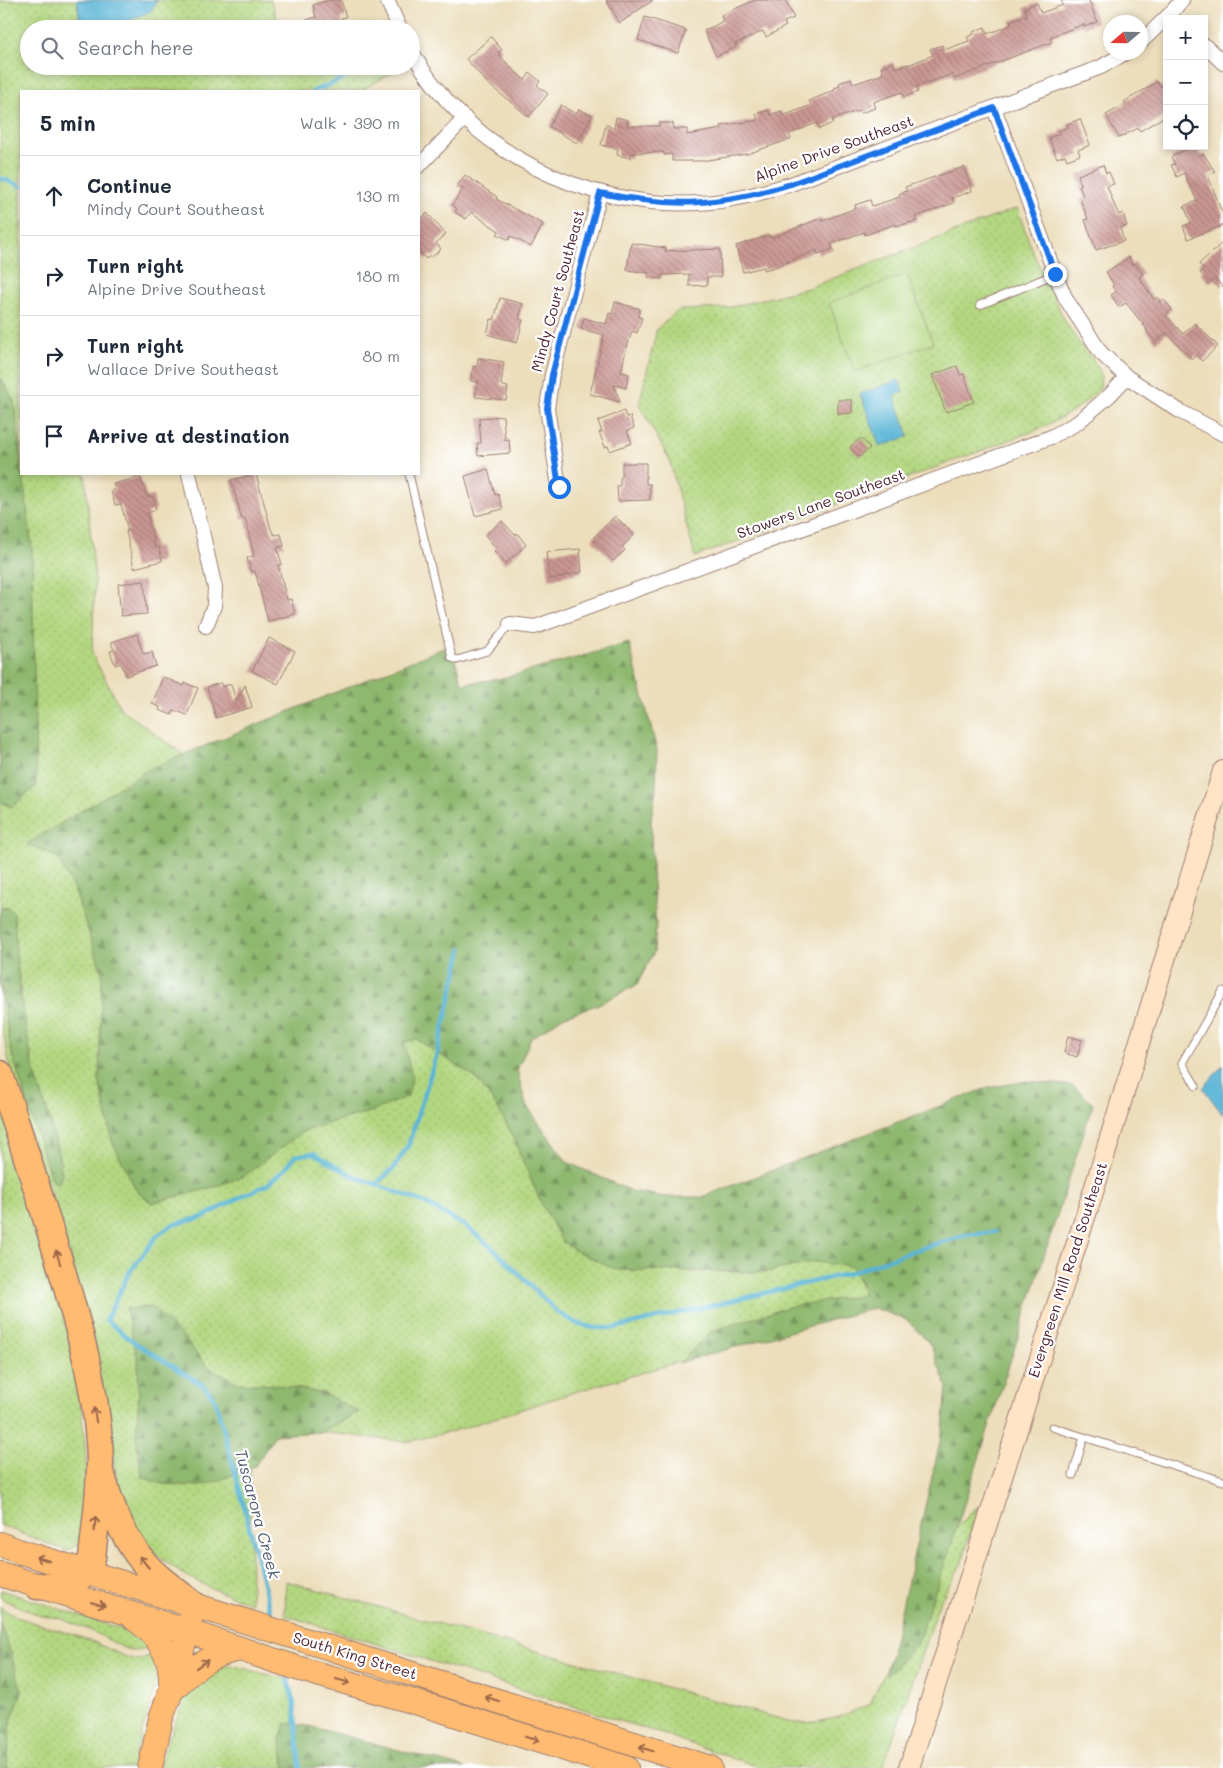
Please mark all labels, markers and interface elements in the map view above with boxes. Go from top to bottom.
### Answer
north arrow [1103,15,1148,60]
map controls [1163,15,1208,150]
button: + [1163,15,1208,60]
search box [20,20,420,75]
icon: search [38,34,66,62]
text: Search here [78,35,194,60]
button: − [1163,60,1208,105]
button: locate [1163,105,1208,150]
text: 5 min [40,109,96,136]
street label: Alpine Drive Southeast [751,110,916,186]
text: Walk · 390 m [300,112,400,133]
text: Continue [87,173,172,198]
icon: ahead [40,182,68,210]
text: 130 m [356,185,400,206]
text: Mindy Court Southeast [87,198,265,219]
street label: Mindy Court Southeast [526,208,588,374]
text: Turn right [87,253,184,278]
icon: right [40,262,68,290]
route end [1044,263,1067,286]
text: 180 m [355,265,400,286]
text: Alpine Drive Southeast [87,278,266,299]
text: Turn right [87,333,184,358]
icon: right [40,342,68,370]
text: 80 m [363,345,400,366]
text: Wallace Drive Southeast [87,358,279,379]
icon: arrive [40,422,68,450]
text: Arrive at destination [87,423,290,448]
street label: Stowers Lane Southeast [734,463,907,543]
route start [548,476,571,499]
street label: Evergreen Mill Road Southeast [1023,1159,1111,1380]
one-way arrow [53,1250,63,1266]
one-way arrow [90,1408,100,1424]
water label: Tuscarora Creek [231,1447,286,1581]
one-way arrow [90,1517,100,1533]
one-way arrow [35,1553,51,1563]
one-way arrow [138,1556,149,1569]
one-way arrow [90,1600,106,1610]
street label: South King Street [291,1627,420,1683]
one-way arrow [195,1658,209,1668]
one-way arrow [335,1677,351,1687]
one-way arrow [484,1694,500,1704]
one-way arrow [524,1734,540,1744]
one-way arrow [639,1744,655,1753]

